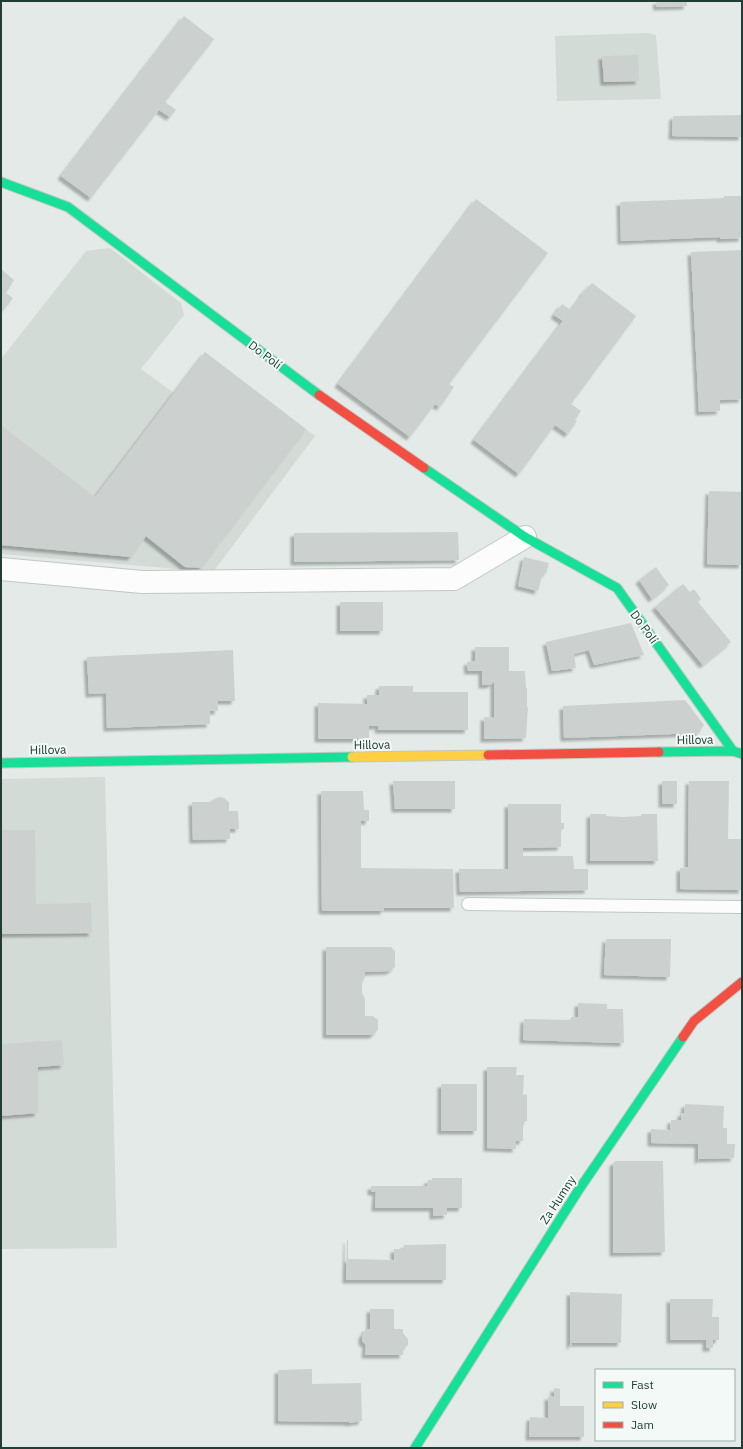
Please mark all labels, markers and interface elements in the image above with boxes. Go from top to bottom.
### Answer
street label: Do Polí [246,337,285,372]
street label: Do Polí [627,607,662,646]
street label: Hillova [676,732,714,747]
street label: Hillova [353,737,391,752]
street label: Hillova [29,742,67,757]
street label: Za Humny [536,1173,579,1227]
legend [595,1369,735,1441]
text: Fast [631,1377,654,1392]
text: Slow [631,1397,657,1412]
text: Jam [631,1417,654,1432]

